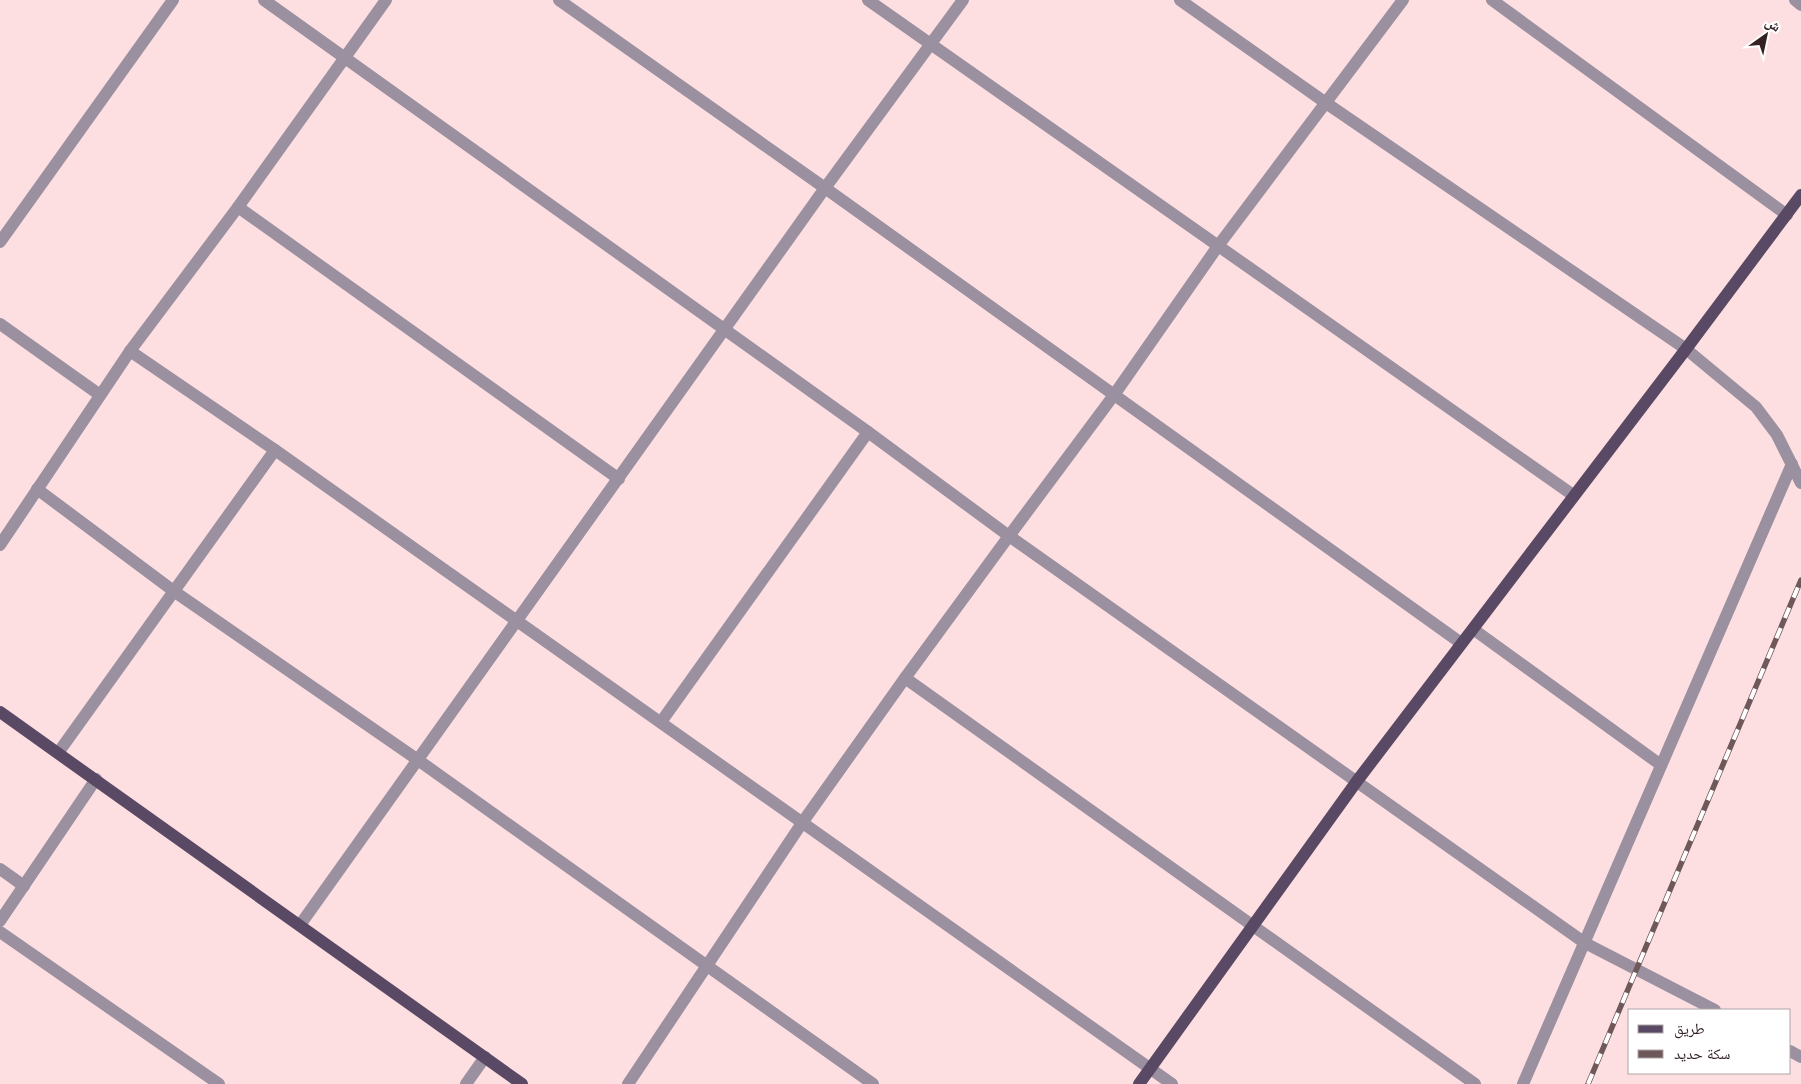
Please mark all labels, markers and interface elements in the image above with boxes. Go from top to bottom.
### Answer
north arrow [1741,10,1791,60]
text: ش [1762,13,1784,36]
legend [1628,1009,1791,1074]
text: طريق [1674,1019,1705,1039]
text: سكة حديد [1674,1044,1731,1063]

